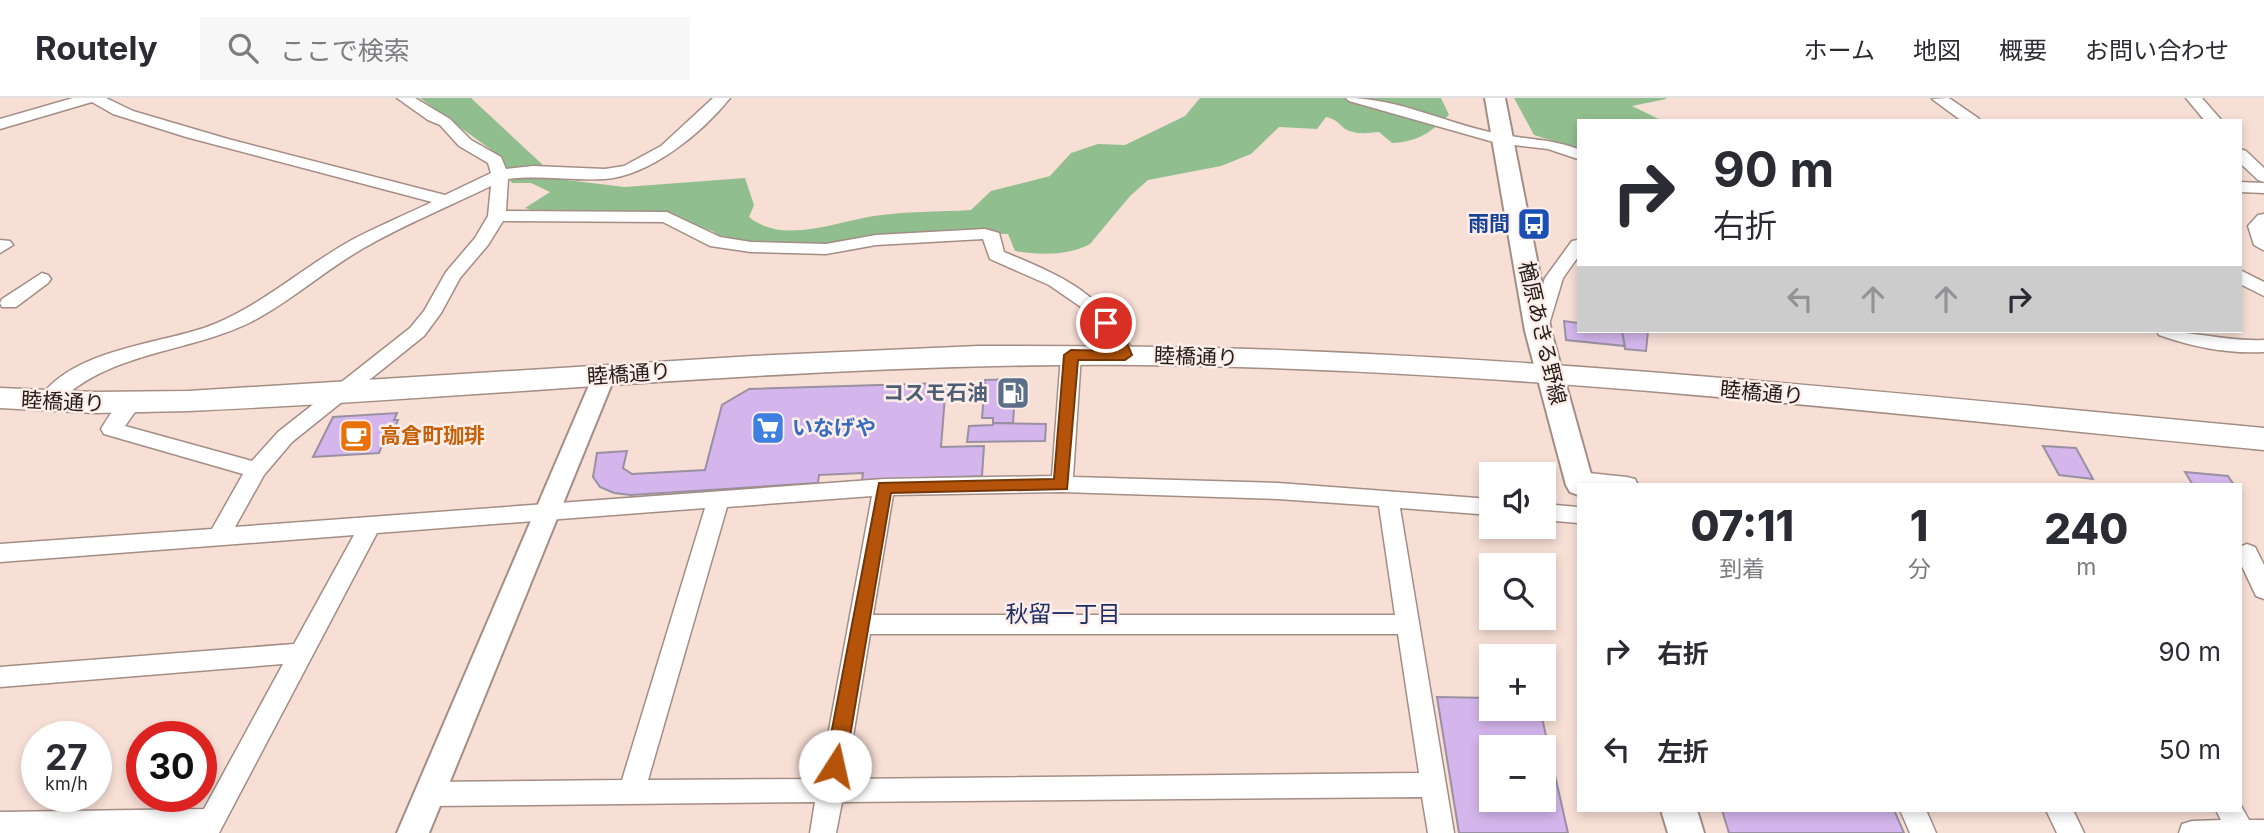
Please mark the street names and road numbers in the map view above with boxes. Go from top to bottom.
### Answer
street label: 楢原あきる野線 [1514,259,1571,407]
street label: 睦橋通り [1154,343,1238,370]
street label: 睦橋通り [586,358,672,389]
street label: 睦橋通り [1719,376,1805,409]
street label: 睦橋通り [20,387,106,416]

